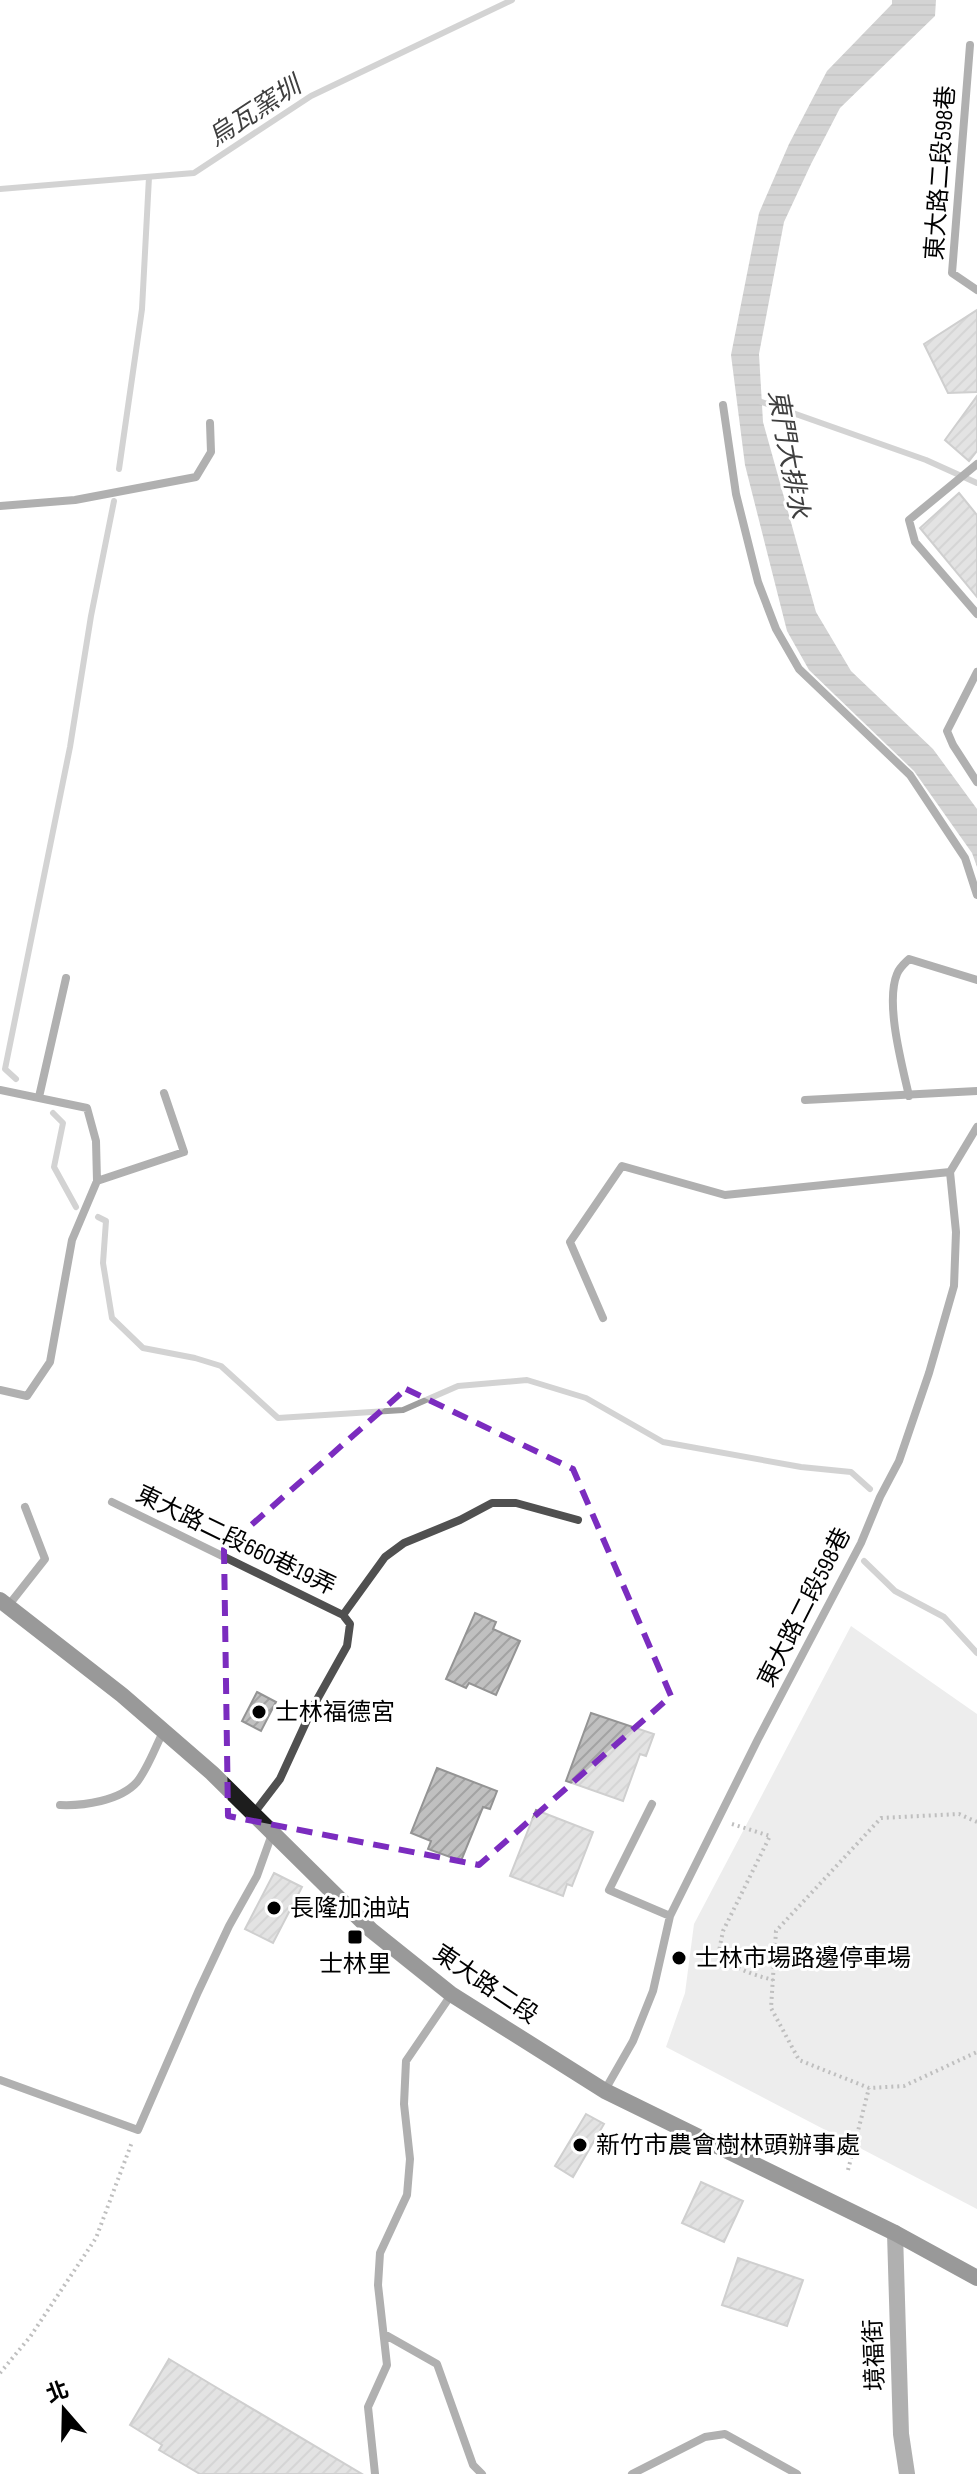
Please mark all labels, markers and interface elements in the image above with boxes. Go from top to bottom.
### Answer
water label: 烏瓦窯圳 [203,69,310,154]
street label: 東大路二段598巷 [920,85,961,261]
water label: 東門大排水 [761,388,814,522]
street label: 東大路二段660巷19弄 [131,1479,340,1601]
street label: 東大路二段598巷 [752,1523,857,1692]
place label: 士林福德宮 [275,1698,395,1727]
marker: 士林福德宮 [250,1703,268,1721]
place label: 長隆加油站 [290,1894,410,1923]
marker: 長隆加油站 [265,1899,283,1917]
marker: 士林里 [346,1928,364,1946]
street label: 東大路二段 [428,1939,544,2030]
place label: 士林市場路邊停車場 [695,1944,911,1973]
marker: 士林市場路邊停車場 [670,1949,688,1967]
place label: 士林里 [319,1950,391,1979]
place label: 新竹市農會樹林頭辦事處 [596,2131,860,2160]
marker: 新竹市農會樹林頭辦事處 [571,2136,589,2154]
street label: 境福街 [859,2318,890,2391]
north arrow [24,2370,104,2450]
text: 北 [43,2376,73,2409]

